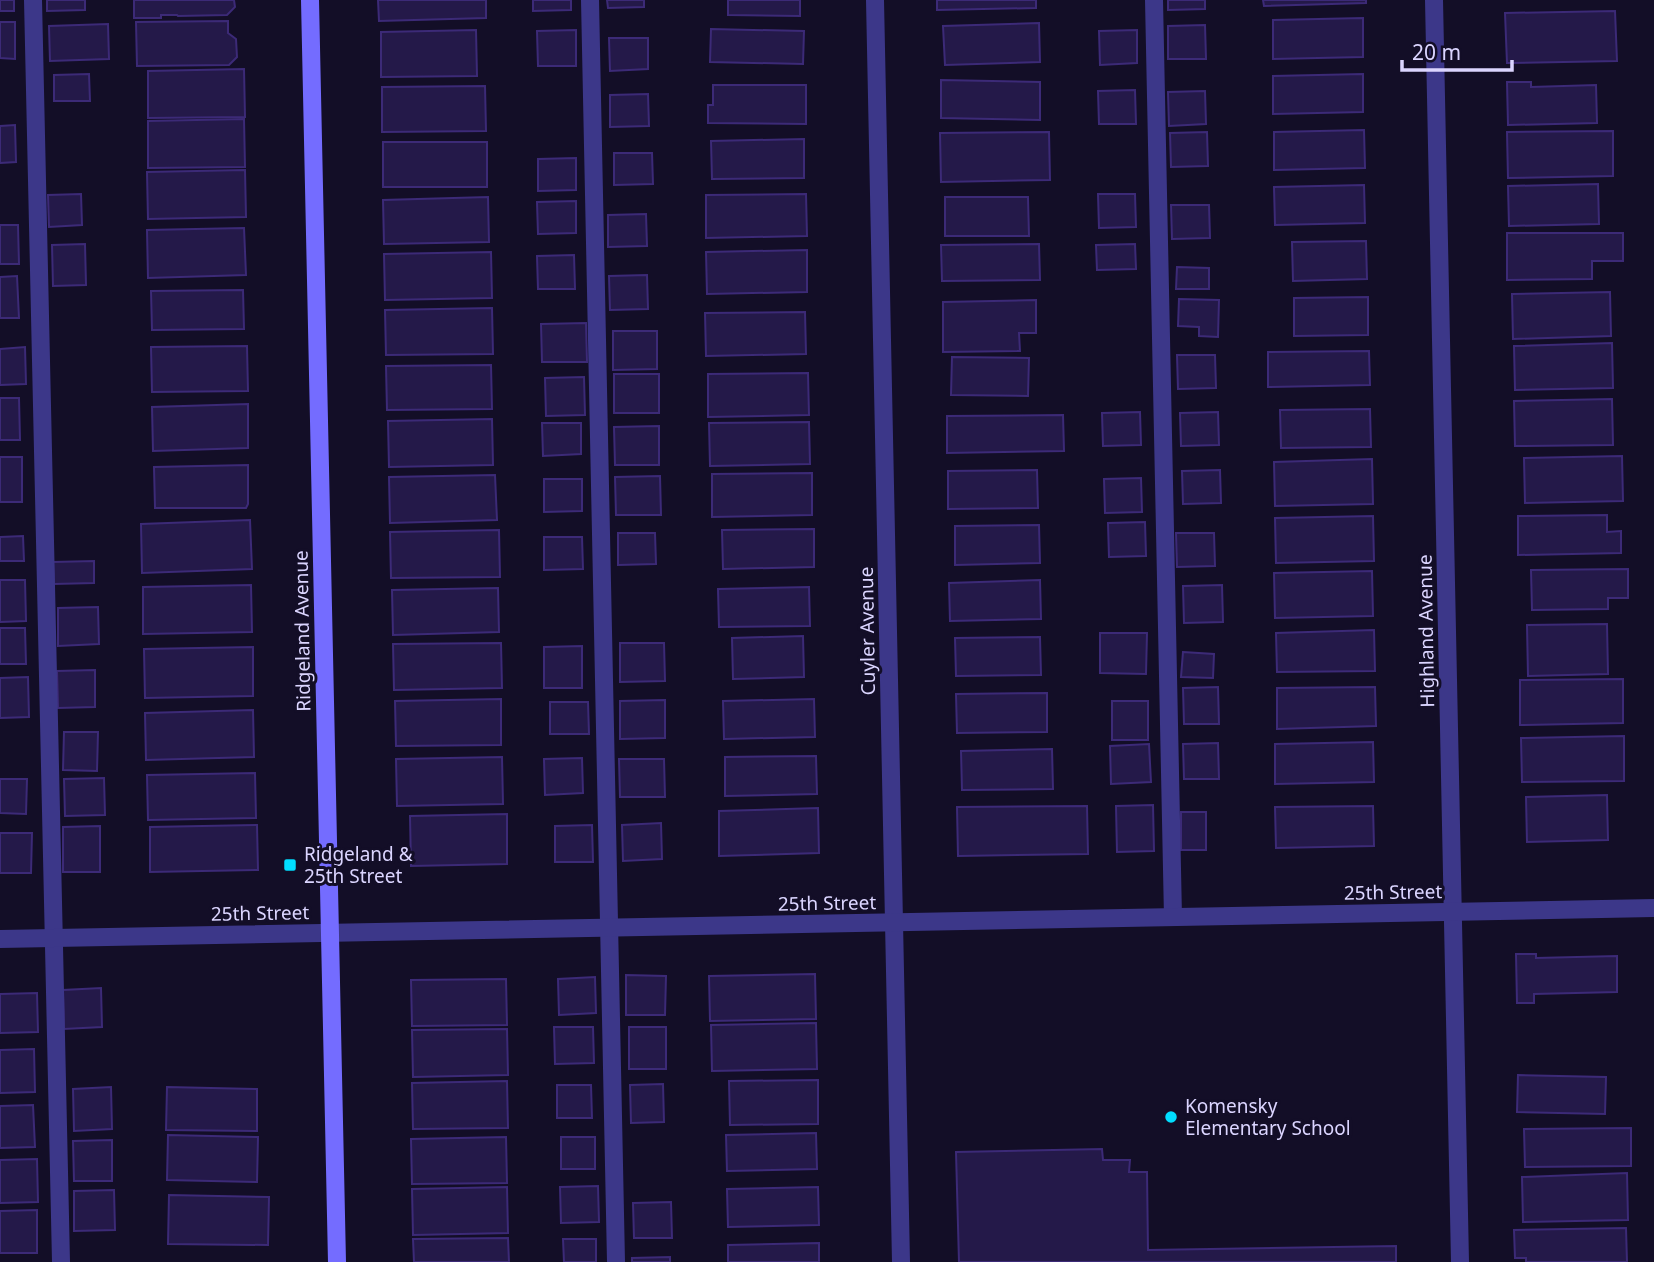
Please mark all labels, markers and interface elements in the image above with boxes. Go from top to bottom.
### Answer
scale bar [1402,28,1512,72]
text: 20 m [1412,38,1461,66]
street label: Ridgeland Avenue [288,550,316,712]
street label: Highland Avenue [1412,554,1440,708]
street label: Cuyler Avenue [853,567,881,695]
place label: Ridgeland & 25th Street [304,841,413,889]
marker: Ridgeland & 25th Street [282,857,298,873]
street label: 25th Street [1344,878,1443,906]
street label: 25th Street [778,889,877,917]
street label: 25th Street [211,899,310,927]
place label: Komensky Elementary School [1185,1093,1351,1141]
marker: Komensky Elementary School [1163,1109,1179,1125]

